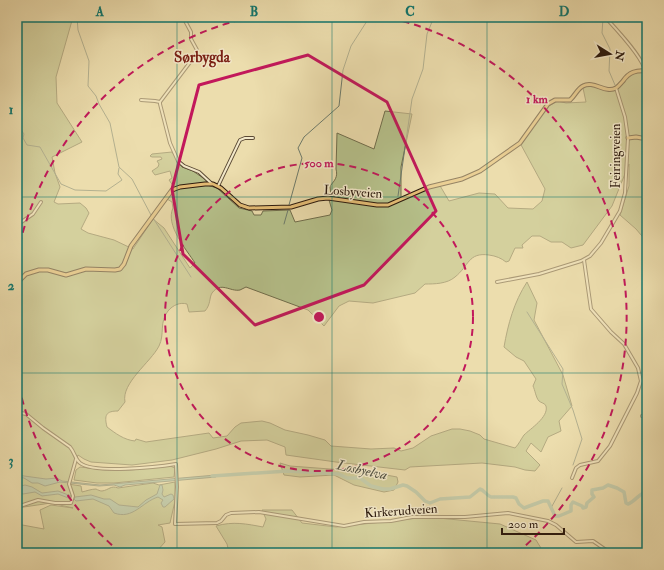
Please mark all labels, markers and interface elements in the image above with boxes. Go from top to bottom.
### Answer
text: A [95,4,105,20]
text: B [250,4,258,20]
text: C [405,4,415,20]
text: D [559,4,570,20]
north arrow [590,34,630,74]
district label: Sørbygda [174,48,231,68]
text: N [612,49,627,63]
text: 1 km [526,92,549,107]
text: 1 [9,102,14,118]
street label: Feiringveien [608,123,624,188]
text: 500 m [304,156,334,171]
street label: Losbyveien [323,182,383,203]
text: 2 [8,278,15,294]
centre of rings [312,310,326,324]
text: 3 [9,453,14,469]
water label: Losbyelva [334,456,389,484]
street label: Kirkerudveien [364,500,438,522]
scale bar [502,510,564,536]
text: 200 m [508,517,539,532]

